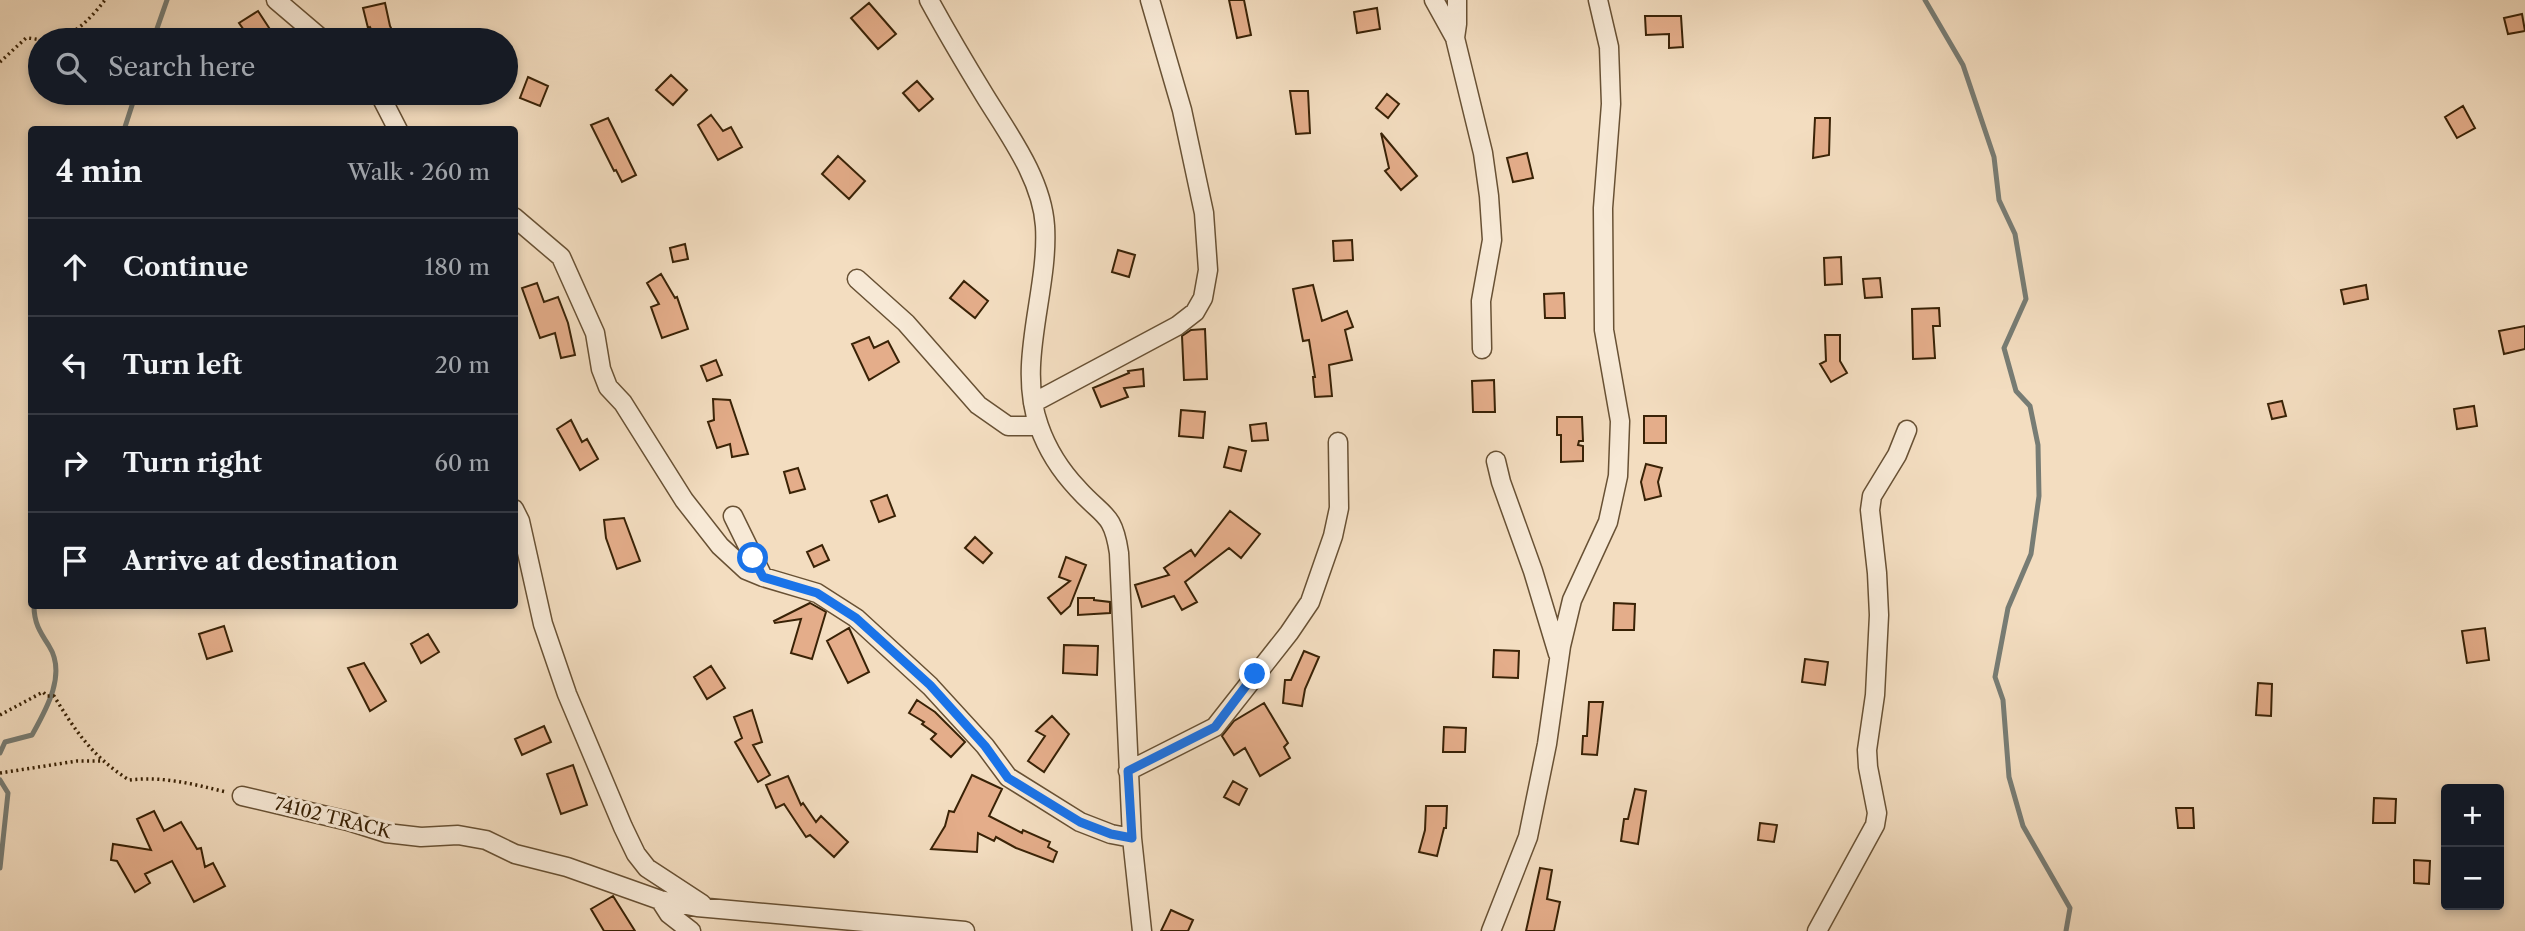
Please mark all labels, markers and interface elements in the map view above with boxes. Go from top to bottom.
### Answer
search box [28,28,518,105]
icon: search [52,48,90,86]
text: Search here [108,51,255,83]
text: 4 min [56,153,142,190]
text: Walk · 260 m [348,158,490,186]
icon: ahead [56,248,94,286]
text: Continue [123,251,248,283]
text: 180 m [425,253,490,281]
icon: left [56,346,94,384]
text: Turn left [123,349,242,381]
text: 20 m [435,351,490,379]
icon: right [56,444,94,482]
text: Turn right [123,447,262,479]
text: 60 m [434,449,490,477]
icon: arrive [56,542,94,580]
route start [737,542,768,573]
text: Arrive at destination [123,545,398,577]
route end [1239,658,1270,689]
map controls [2441,784,2504,910]
button: + [2441,784,2504,847]
street label: 74102 TRACK [272,793,395,843]
button: − [2441,847,2504,910]

